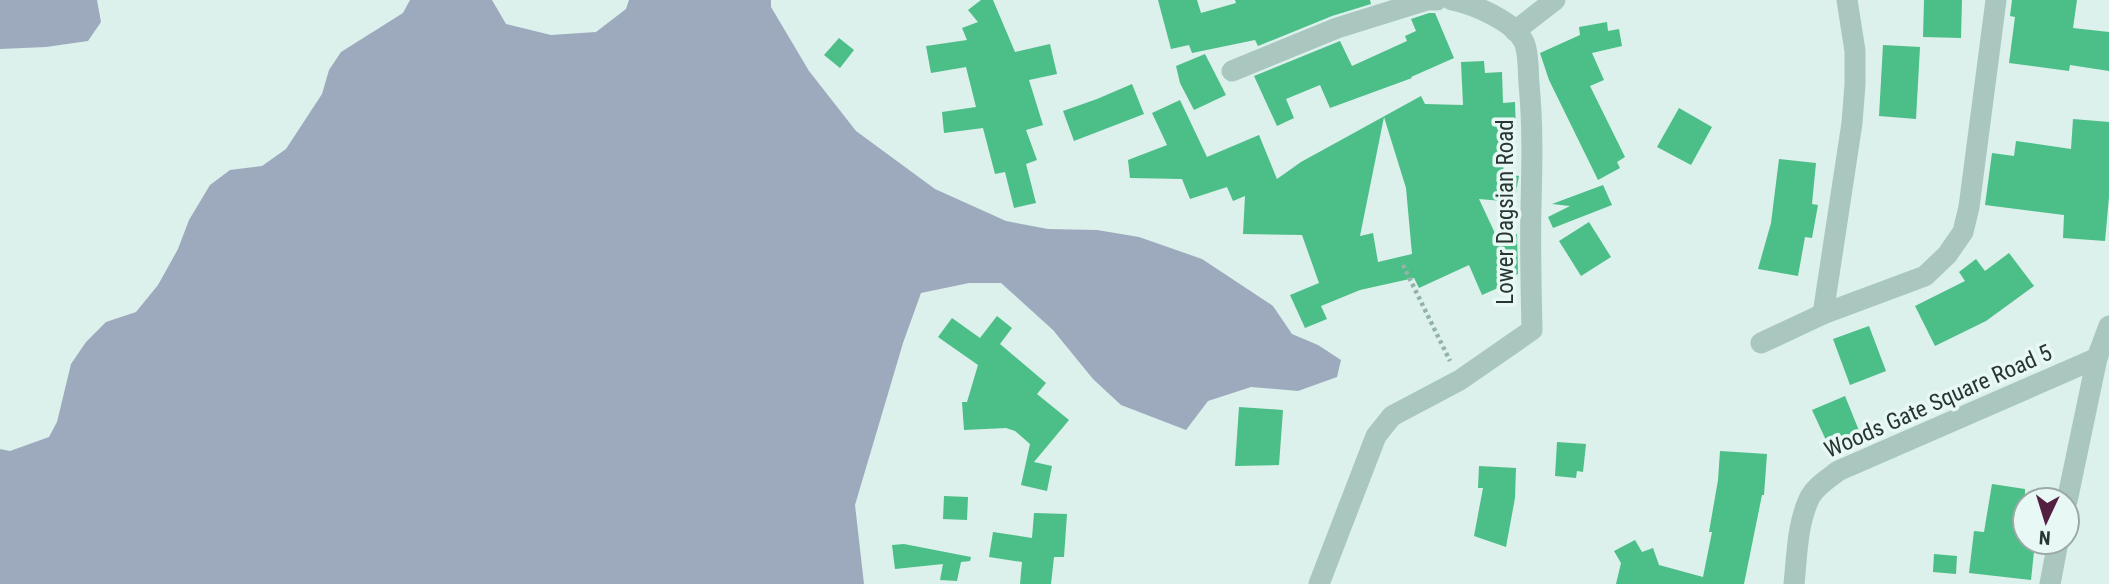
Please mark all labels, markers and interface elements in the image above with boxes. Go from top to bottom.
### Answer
street label: Lower Dagsian Road [1492,119,1519,305]
street label: Woods Gate Square Road 5 [1820,339,2056,464]
north arrow [2011,486,2081,556]
text: N [2038,526,2051,549]

